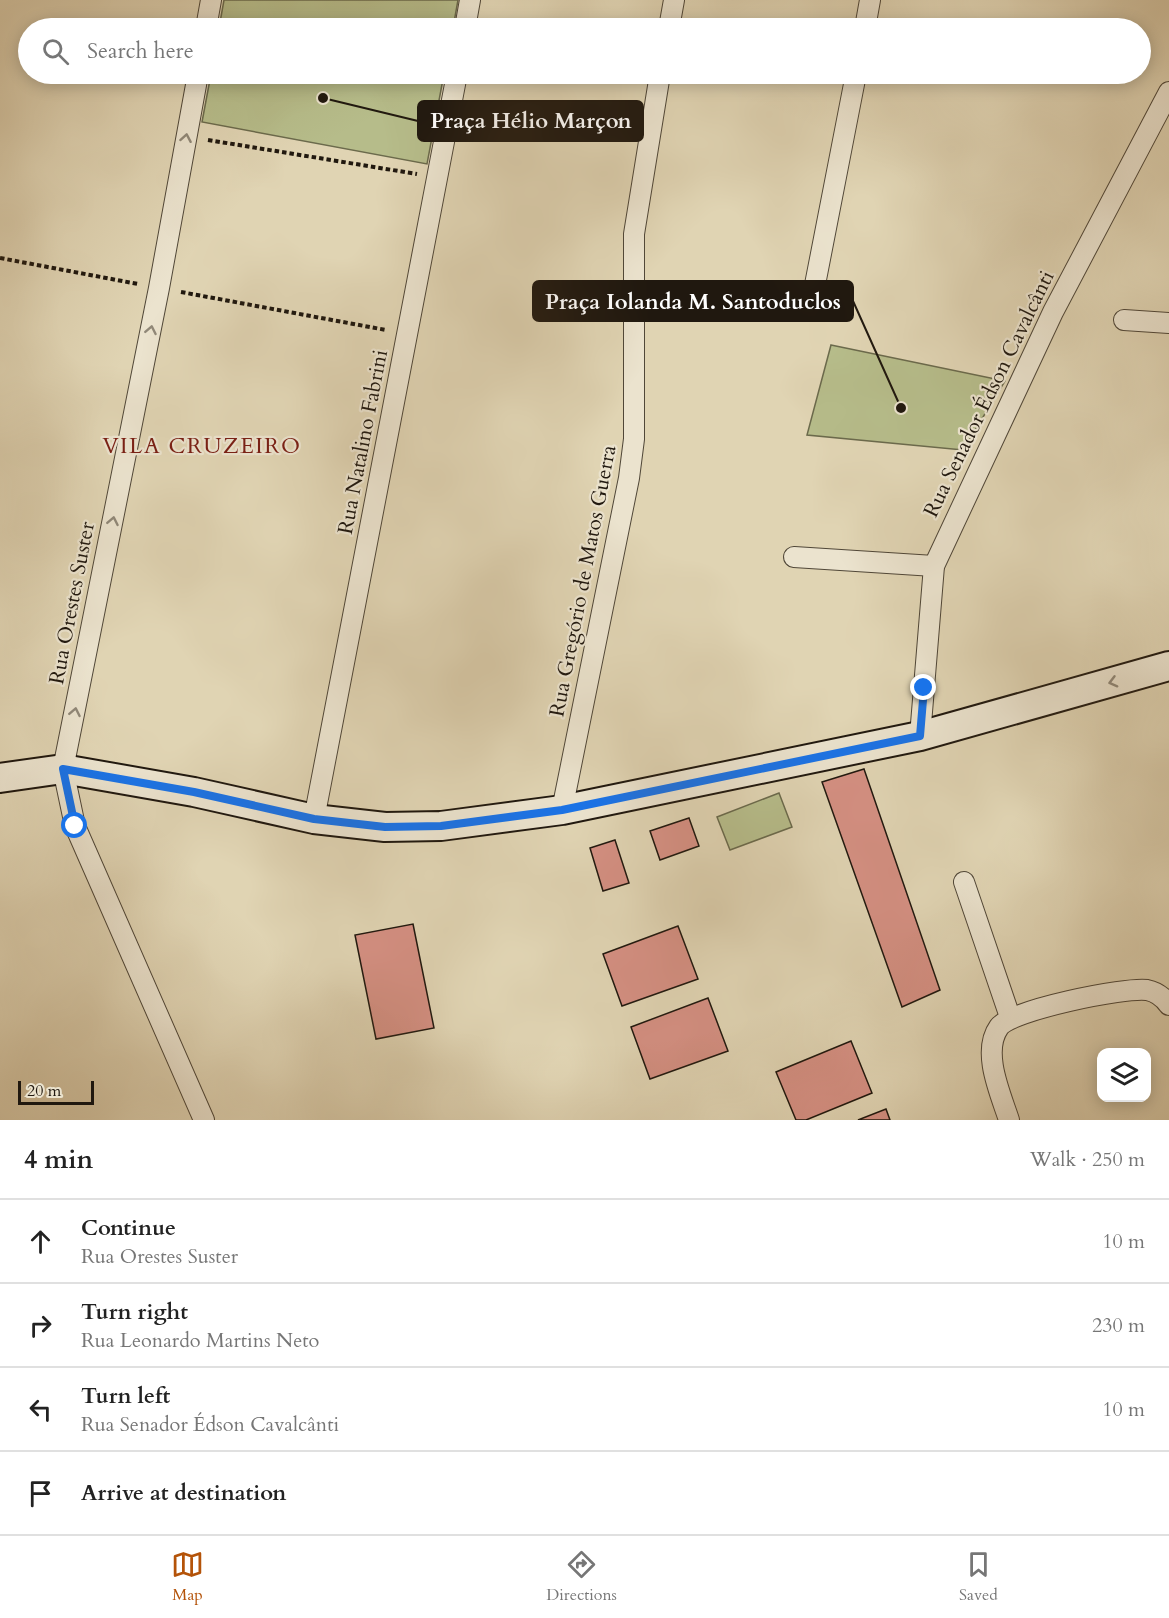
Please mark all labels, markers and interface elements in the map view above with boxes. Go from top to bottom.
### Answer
search box [18,18,1151,84]
icon: search [39,35,72,68]
text: Search here [87,36,194,66]
callout: Praça Hélio Marçon [418,101,643,141]
text: Praça Hélio Marçon [430,106,632,136]
one-way arrow [180,133,192,142]
street label: Rua Senador Édson Cavalcânti [917,266,1061,522]
callout: Praça Iolanda M. Santoduclos [533,281,853,321]
text: Praça Iolanda M. Santoduclos [545,287,841,317]
one-way arrow [144,325,157,335]
street label: Rua Natalino Fabrini [331,347,395,537]
district label: VILA CRUZEIRO [102,431,302,461]
street label: Rua Gregório de Matos Guerra [542,443,624,719]
one-way arrow [106,516,119,526]
street label: Rua Orestes Suster [42,519,102,687]
route end [910,674,936,700]
one-way arrow [1108,674,1118,687]
one-way arrow [68,707,81,717]
route start [61,812,87,838]
map controls [1097,1048,1151,1102]
button: layers [1097,1048,1151,1102]
scale bar [18,1078,94,1106]
text: 20 m [27,1080,61,1102]
text: 4 min [24,1142,93,1177]
text: Walk · 250 m [1030,1146,1145,1173]
text: Continue [81,1213,176,1243]
icon: ahead [24,1225,57,1258]
text: 10 m [1102,1228,1145,1255]
text: Rua Orestes Suster [81,1243,238,1270]
text: Turn right [81,1297,188,1327]
icon: right [24,1309,57,1342]
text: 230 m [1092,1312,1145,1339]
text: Rua Leonardo Martins Neto [81,1327,319,1354]
text: Turn left [81,1381,170,1411]
icon: left [24,1393,57,1426]
text: 10 m [1102,1396,1145,1423]
text: Rua Senador Édson Cavalcânti [81,1411,339,1438]
icon: arrive [24,1477,57,1510]
text: Arrive at destination [81,1478,286,1508]
tab: Map [171,1548,204,1606]
tab: Directions [546,1548,617,1606]
tab: Saved [959,1548,998,1606]

